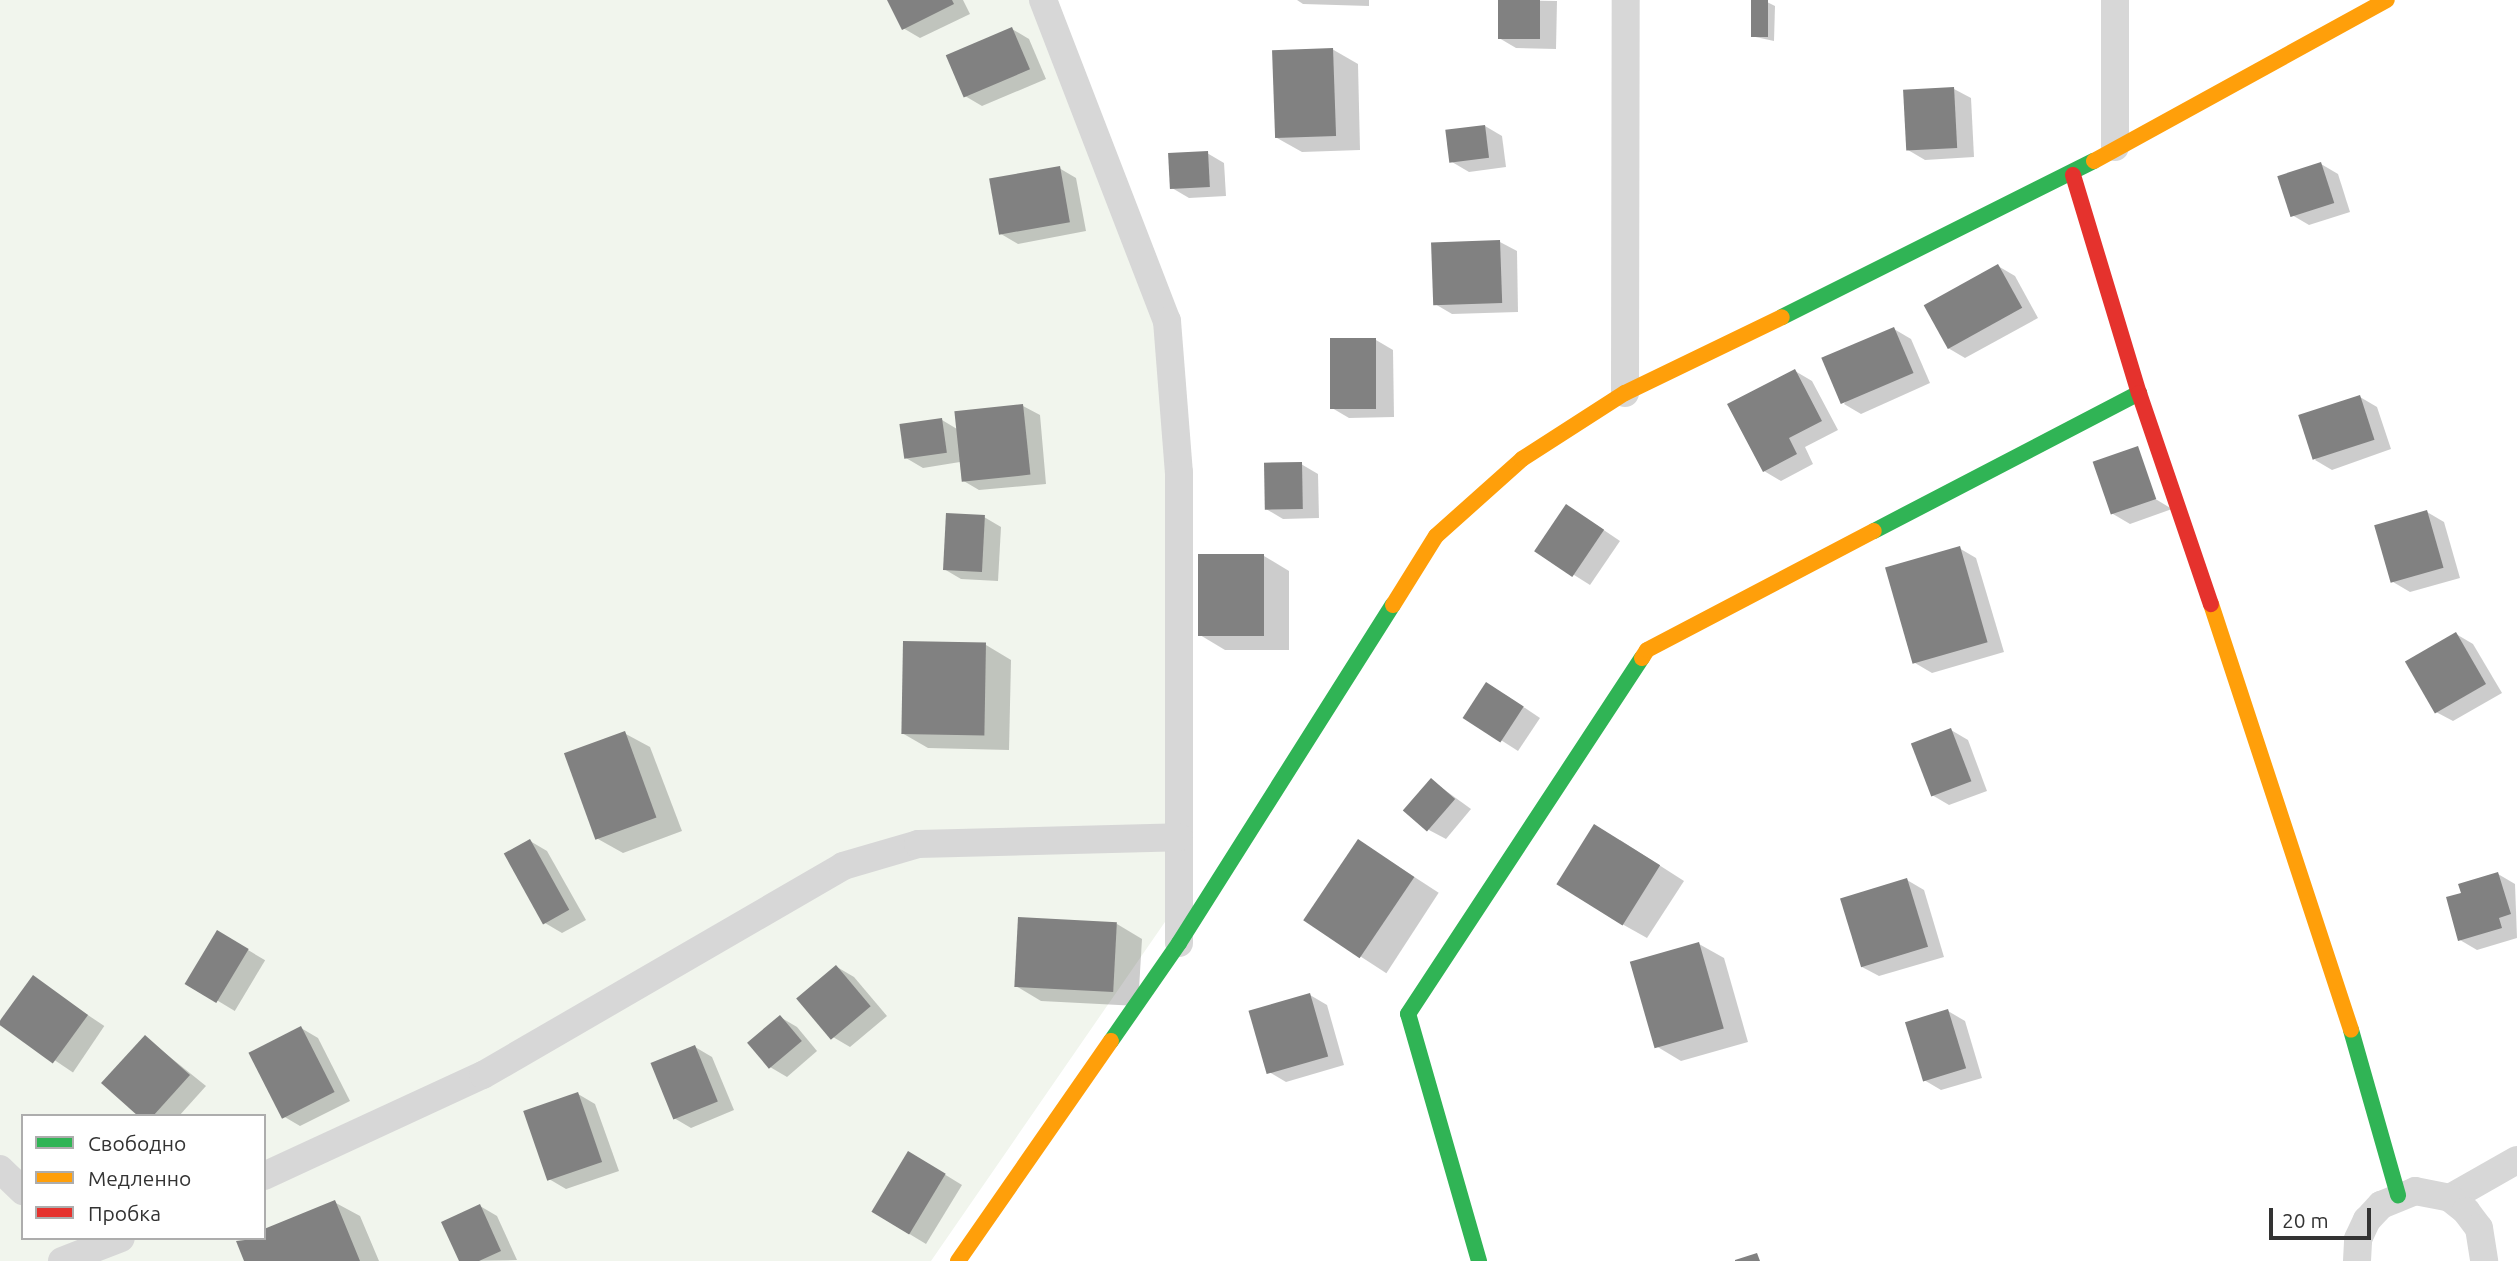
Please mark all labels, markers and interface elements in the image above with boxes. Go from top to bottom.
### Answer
legend [21,1114,266,1240]
text: Свободно [88,1131,186,1155]
text: Медленно [88,1166,191,1190]
scale bar [2272,1194,2374,1238]
text: Пробка [88,1201,161,1225]
text: 20 m [2282,1208,2329,1232]

